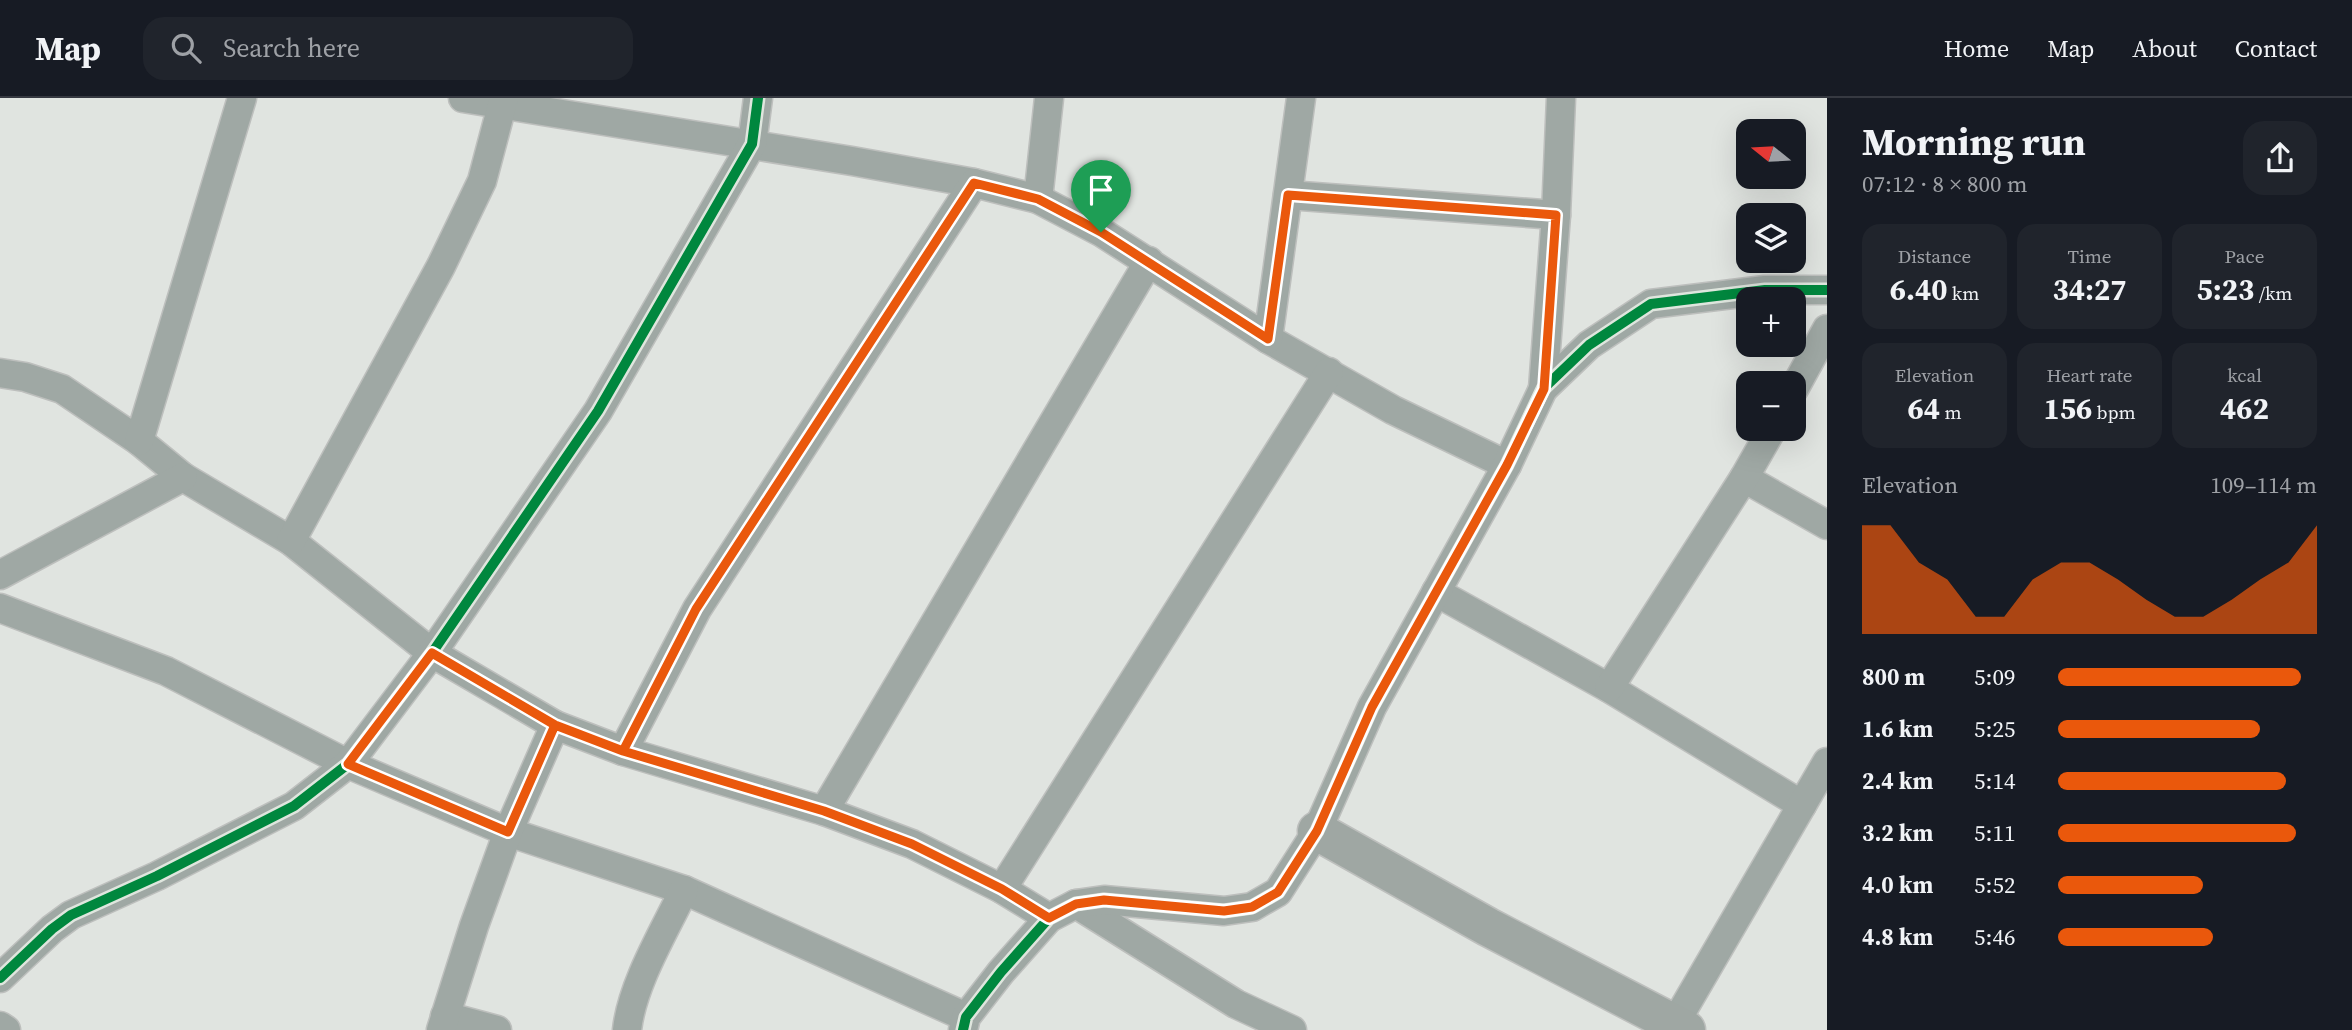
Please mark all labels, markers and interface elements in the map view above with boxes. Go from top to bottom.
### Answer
search box [143,17,633,80]
text: Map [35,26,101,71]
icon: search [167,29,205,67]
text: Search here [223,30,360,66]
text: Home [1944,32,2009,65]
text: Map [2047,32,2094,65]
text: About [2132,32,2197,65]
text: Contact [2235,32,2317,65]
text: Morning run [1862,116,2086,168]
north arrow [1736,119,1806,189]
map controls [1736,119,1806,441]
button: share [2243,121,2317,195]
pin [1071,160,1131,232]
text: 07:12 · 8 × 800 m [1862,168,2028,200]
icon: arrive [1082,171,1120,209]
button: layers [1736,203,1806,273]
text: Distance [1898,243,1971,269]
text: Time [2068,243,2111,269]
text: Pace [2225,243,2264,269]
text: 6.40 [1890,269,1947,310]
text: 34:27 [2052,269,2127,310]
text: 5:23 [2197,269,2254,310]
text: km [1947,280,1979,306]
text: /km [2254,280,2293,306]
button: + [1736,287,1806,357]
text: Elevation [1895,362,1974,388]
text: Heart rate [2046,362,2133,388]
text: kcal [2227,362,2262,388]
button: − [1736,371,1806,441]
text: 64 [1907,388,1940,429]
text: 156 [2043,388,2092,429]
text: 462 [2220,388,2269,429]
text: m [1940,399,1962,425]
text: bpm [2092,399,2136,425]
text: Elevation [1862,469,1958,501]
text: 109–114 m [2210,469,2317,501]
text: 800 m [1862,661,1925,693]
text: 5:09 [1974,661,2015,693]
text: 1.6 km [1862,713,1933,745]
text: 5:25 [1974,713,2015,745]
text: 2.4 km [1862,765,1933,797]
text: 5:14 [1974,765,2015,797]
text: 3.2 km [1862,817,1933,849]
text: 5:11 [1974,817,2015,849]
text: 4.0 km [1862,869,1933,901]
text: 5:52 [1974,869,2015,901]
text: 4.8 km [1862,921,1933,953]
text: 5:46 [1974,921,2015,953]

